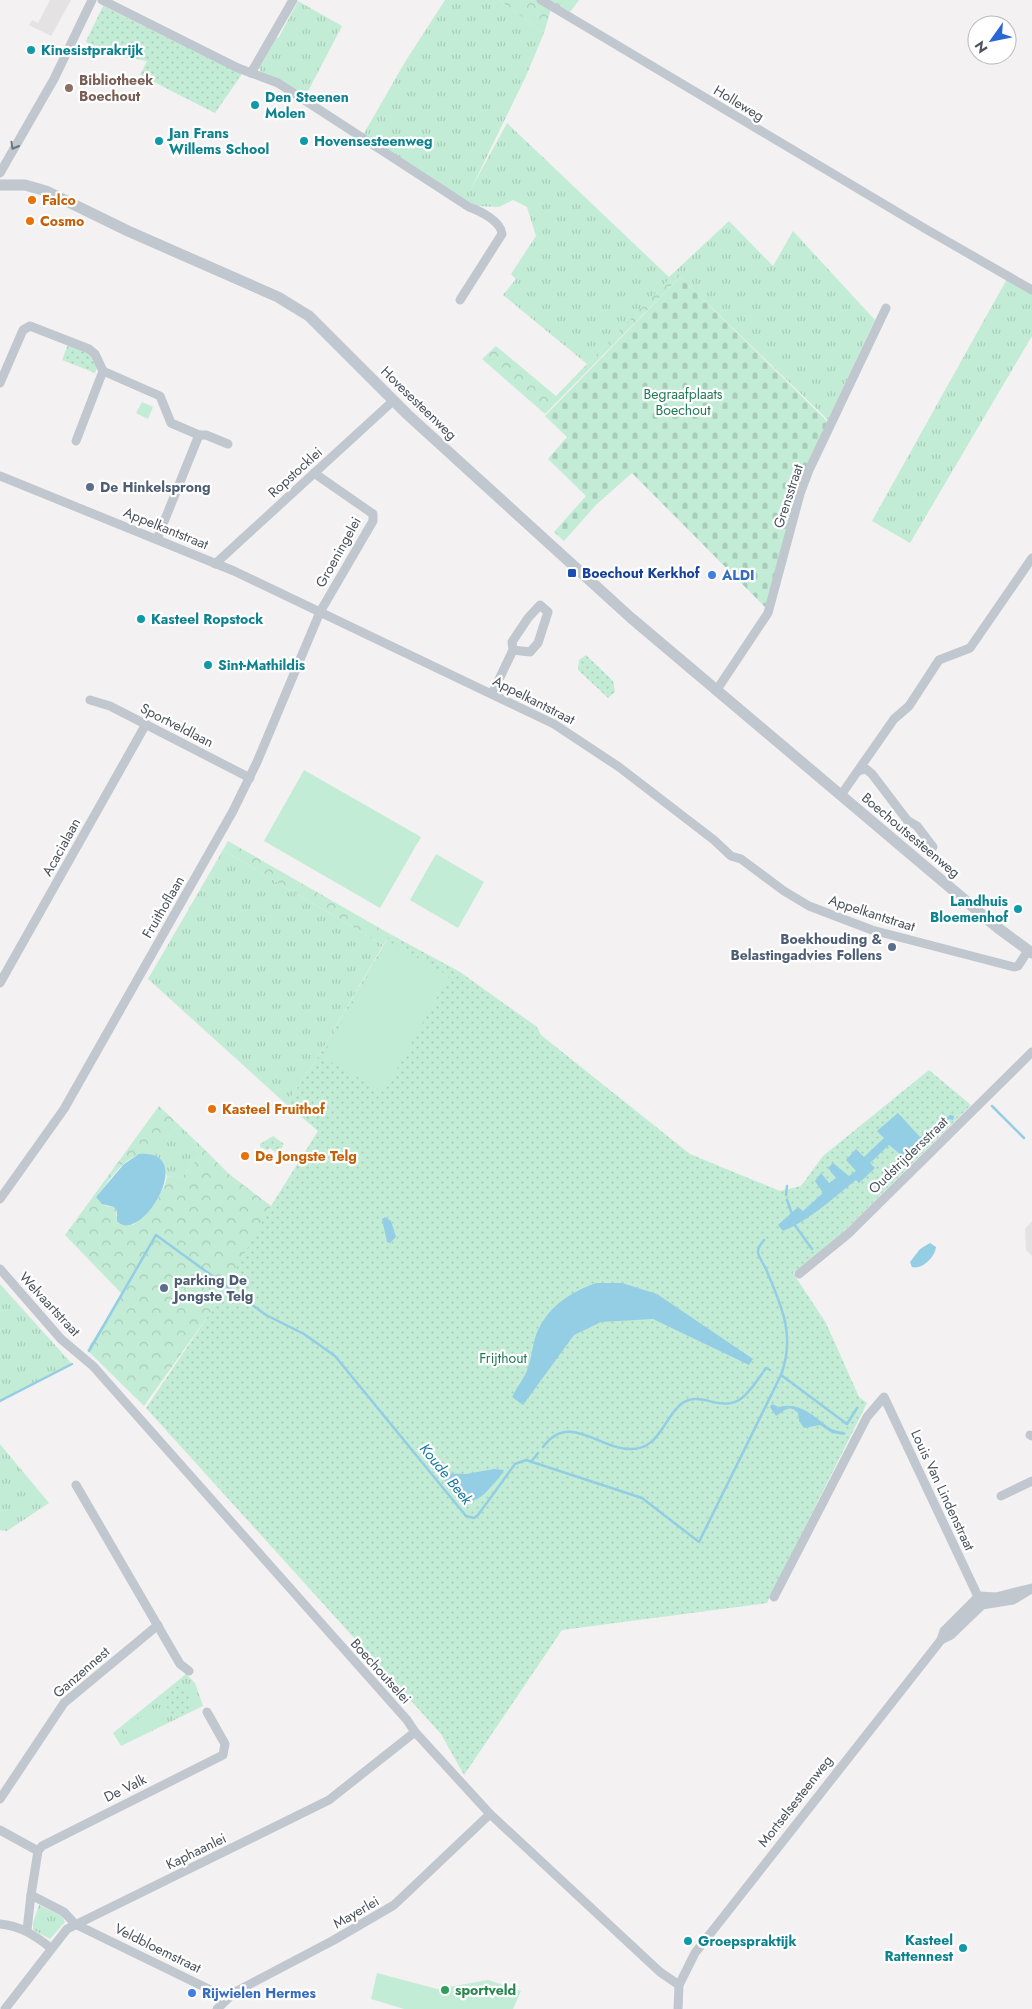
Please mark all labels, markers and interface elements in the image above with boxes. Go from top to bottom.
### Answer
north arrow [967,15,1017,65]
text: N [970,37,993,57]
place label: Kinesistprakrijk [41,40,143,60]
marker: Kinesistprakrijk [25,44,37,56]
place label: Bibliotheek Boechout [79,70,153,106]
street label: Holleweg [710,80,768,126]
marker: Bibliotheek Boechout [63,82,75,94]
place label: Den Steenen Molen [265,87,349,123]
marker: Den Steenen Molen [249,99,261,111]
place label: Jan Frans Willems School [166,123,269,159]
place label: Hovensesteenweg [314,131,433,151]
marker: Jan Frans Willems School [153,135,165,147]
marker: Hovensesteenweg [298,135,310,147]
one-way arrow [11,141,21,150]
place label: Falco [42,190,76,210]
marker: Falco [26,194,38,206]
place label: Cosmo [40,211,84,231]
marker: Cosmo [24,215,36,227]
street label: Hovesesteenweg [377,362,461,444]
park label: Begraafplaats Boechout [644,384,723,420]
street label: Ropstocklei [263,442,327,502]
street label: Grensstraat [768,461,808,531]
place label: De Hinkelsprong [100,477,211,497]
marker: De Hinkelsprong [84,481,96,493]
street label: Appelkantstraat [121,502,212,554]
street label: Groeningelei [310,513,366,591]
place label: Boechout Kerkhof [582,563,701,583]
place label: ALDI [721,565,754,585]
marker: Boechout Kerkhof [566,567,578,579]
marker: ALDI [706,569,718,581]
place label: Kasteel Ropstock [151,609,263,629]
marker: Kasteel Ropstock [135,613,147,625]
place label: Sint-Mathildis [218,655,306,675]
marker: Sint-Mathildis [202,659,214,671]
street label: Appelkantstraat [489,671,579,730]
street label: Sportveldlaan [137,698,217,752]
street label: Boechoutsesteenweg [857,788,965,882]
street label: Acacialaan [37,814,85,880]
street label: Fruithoflaan [137,872,189,942]
street label: Appelkantstraat [826,890,918,937]
place label: Landhuis Bloemenhof [930,891,1009,927]
marker: Landhuis Bloemenhof [1012,903,1024,915]
place label: Boekhouding & Belastingadvies Follens [730,929,883,965]
marker: Boekhouding & Belastingadvies Follens [886,941,898,953]
place label: Kasteel Fruithof [222,1099,326,1119]
marker: Kasteel Fruithof [206,1103,218,1115]
street label: Oudstrijdersstraat [864,1111,953,1198]
place label: De Jongste Telg [255,1146,357,1166]
marker: De Jongste Telg [239,1150,251,1162]
street label: Welvaartstraat [15,1267,86,1341]
place label: parking De Jongste Telg [171,1270,253,1306]
marker: parking De Jongste Telg [158,1282,170,1294]
park label: Frijthout [479,1348,527,1368]
street label: Louis Van Lindenstraat [906,1426,980,1554]
water label: Koude Beek [414,1439,478,1510]
street label: Boechoutselei [346,1634,416,1708]
street label: Ganzennest [48,1641,114,1702]
street label: Mortselsesteenweg [753,1751,837,1851]
street label: De Valk [100,1769,150,1807]
street label: Kaphaanlei [162,1828,230,1874]
street label: Mayerlei [329,1891,383,1933]
street label: Veldbloemstraat [111,1918,205,1978]
place label: Kasteel Rattennest [885,1930,954,1966]
place label: Groepspraktijk [698,1931,796,1951]
marker: Groepspraktijk [682,1935,694,1947]
marker: Kasteel Rattennest [957,1942,969,1954]
place label: sportveld [455,1980,516,2000]
place label: Rijwielen Hermes [202,1983,317,2003]
marker: sportveld [439,1984,451,1996]
marker: Rijwielen Hermes [186,1987,198,1999]

